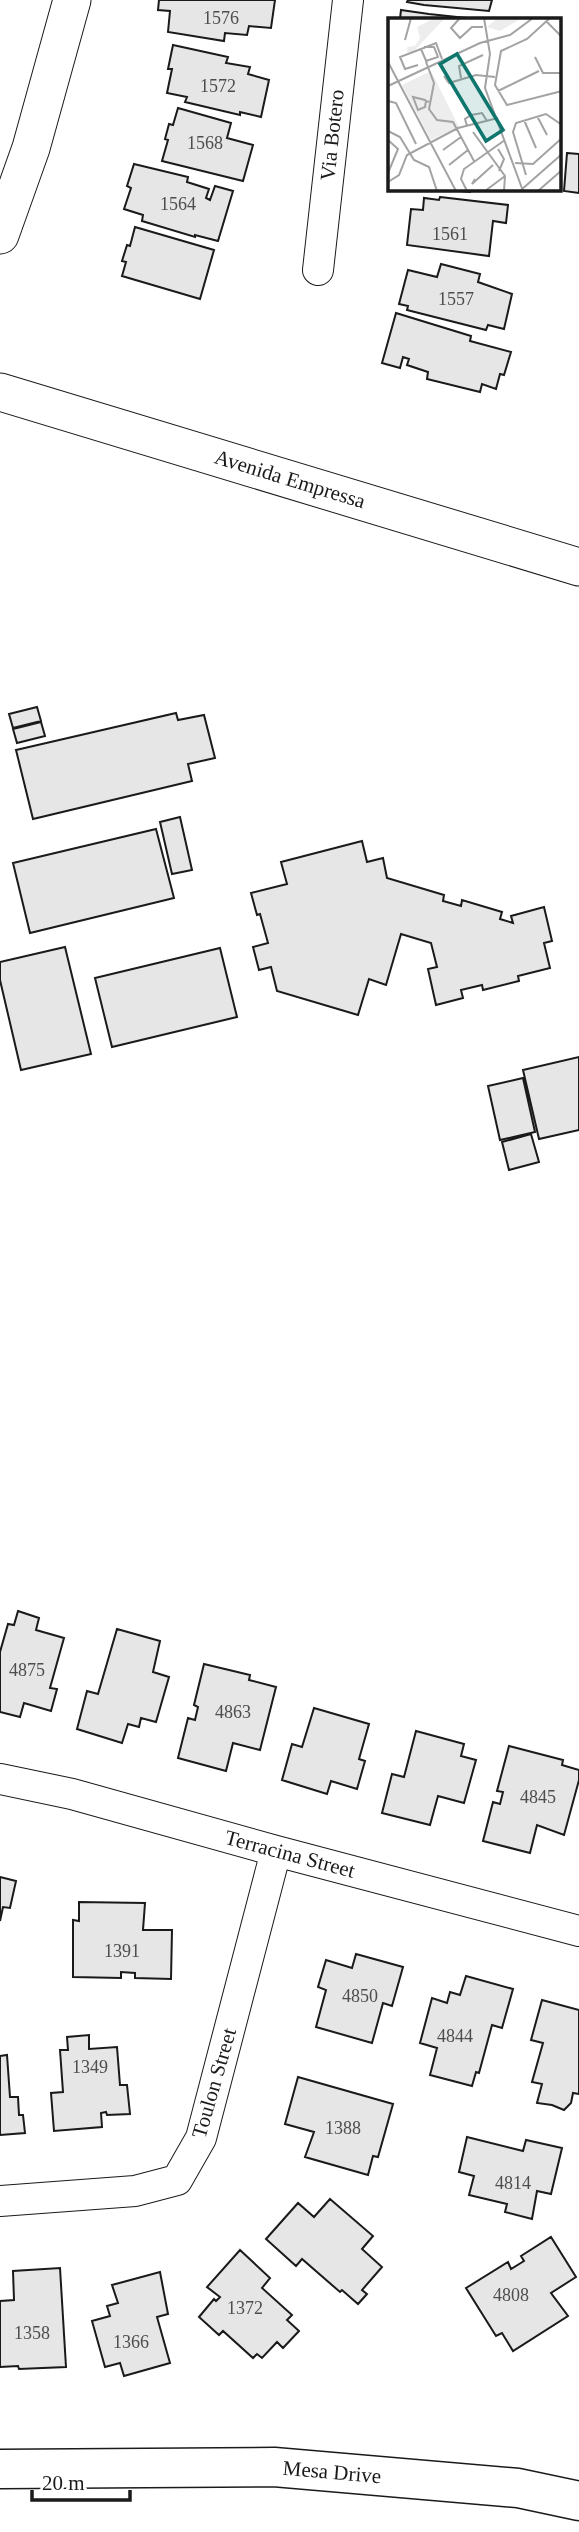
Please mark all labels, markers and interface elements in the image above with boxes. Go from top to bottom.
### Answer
house number: 1576 [203,8,239,28]
inset map [388,18,562,191]
house number: 1572 [200,76,236,96]
street label: Via Botero [315,88,349,182]
house number: 1568 [187,133,223,153]
house number: 1564 [160,194,196,214]
house number: 1561 [432,224,468,244]
house number: 1557 [438,289,474,309]
street label: Avenida Empressa [212,445,369,514]
house number: 4875 [9,1660,45,1680]
house number: 4863 [215,1702,251,1722]
house number: 4845 [520,1787,556,1807]
street label: Terracina Street [223,1825,358,1883]
house number: 1391 [104,1941,140,1961]
house number: 4850 [342,1986,378,2006]
street label: Toulon Street [187,2025,241,2141]
house number: 4844 [437,2026,473,2046]
house number: 1349 [72,2057,108,2077]
house number: 1388 [325,2118,361,2138]
house number: 4814 [495,2173,531,2193]
house number: 4808 [493,2285,529,2305]
house number: 1372 [227,2298,263,2318]
house number: 1358 [14,2323,50,2343]
house number: 1366 [113,2332,149,2352]
street label: Mesa Drive [282,2456,382,2488]
scale bar [32,2458,130,2502]
text: 20 m [42,2471,85,2495]

